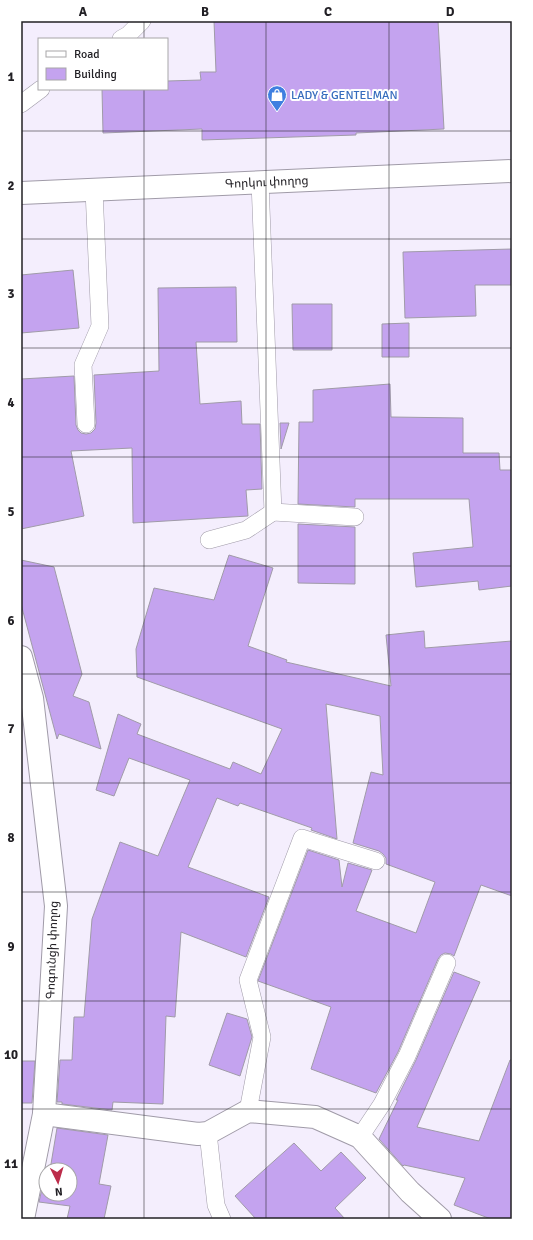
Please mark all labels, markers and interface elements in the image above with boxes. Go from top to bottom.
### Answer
text: A [79,4,88,20]
text: B [201,4,209,20]
text: C [324,4,332,20]
text: D [446,4,455,20]
legend [38,38,168,90]
text: Road [74,47,100,62]
text: Building [74,67,117,82]
text: 1 [7,69,15,85]
shop icon: LADY & GENTELMAN [266,84,288,112]
place label: LADY & GENTELMAN [291,88,398,103]
street label: Գորկու փողոց [225,173,309,192]
text: 2 [7,178,15,194]
text: 3 [7,286,15,302]
text: 4 [7,395,15,411]
text: 5 [7,504,15,520]
text: 6 [7,613,15,629]
text: 7 [7,721,15,737]
text: 8 [7,830,15,846]
street label: Գոգունցի փողոց [43,901,62,1000]
text: 9 [7,939,15,955]
text: 10 [4,1047,18,1063]
text: 11 [4,1156,18,1172]
north arrow [38,1162,78,1202]
text: N [54,1185,63,1198]

